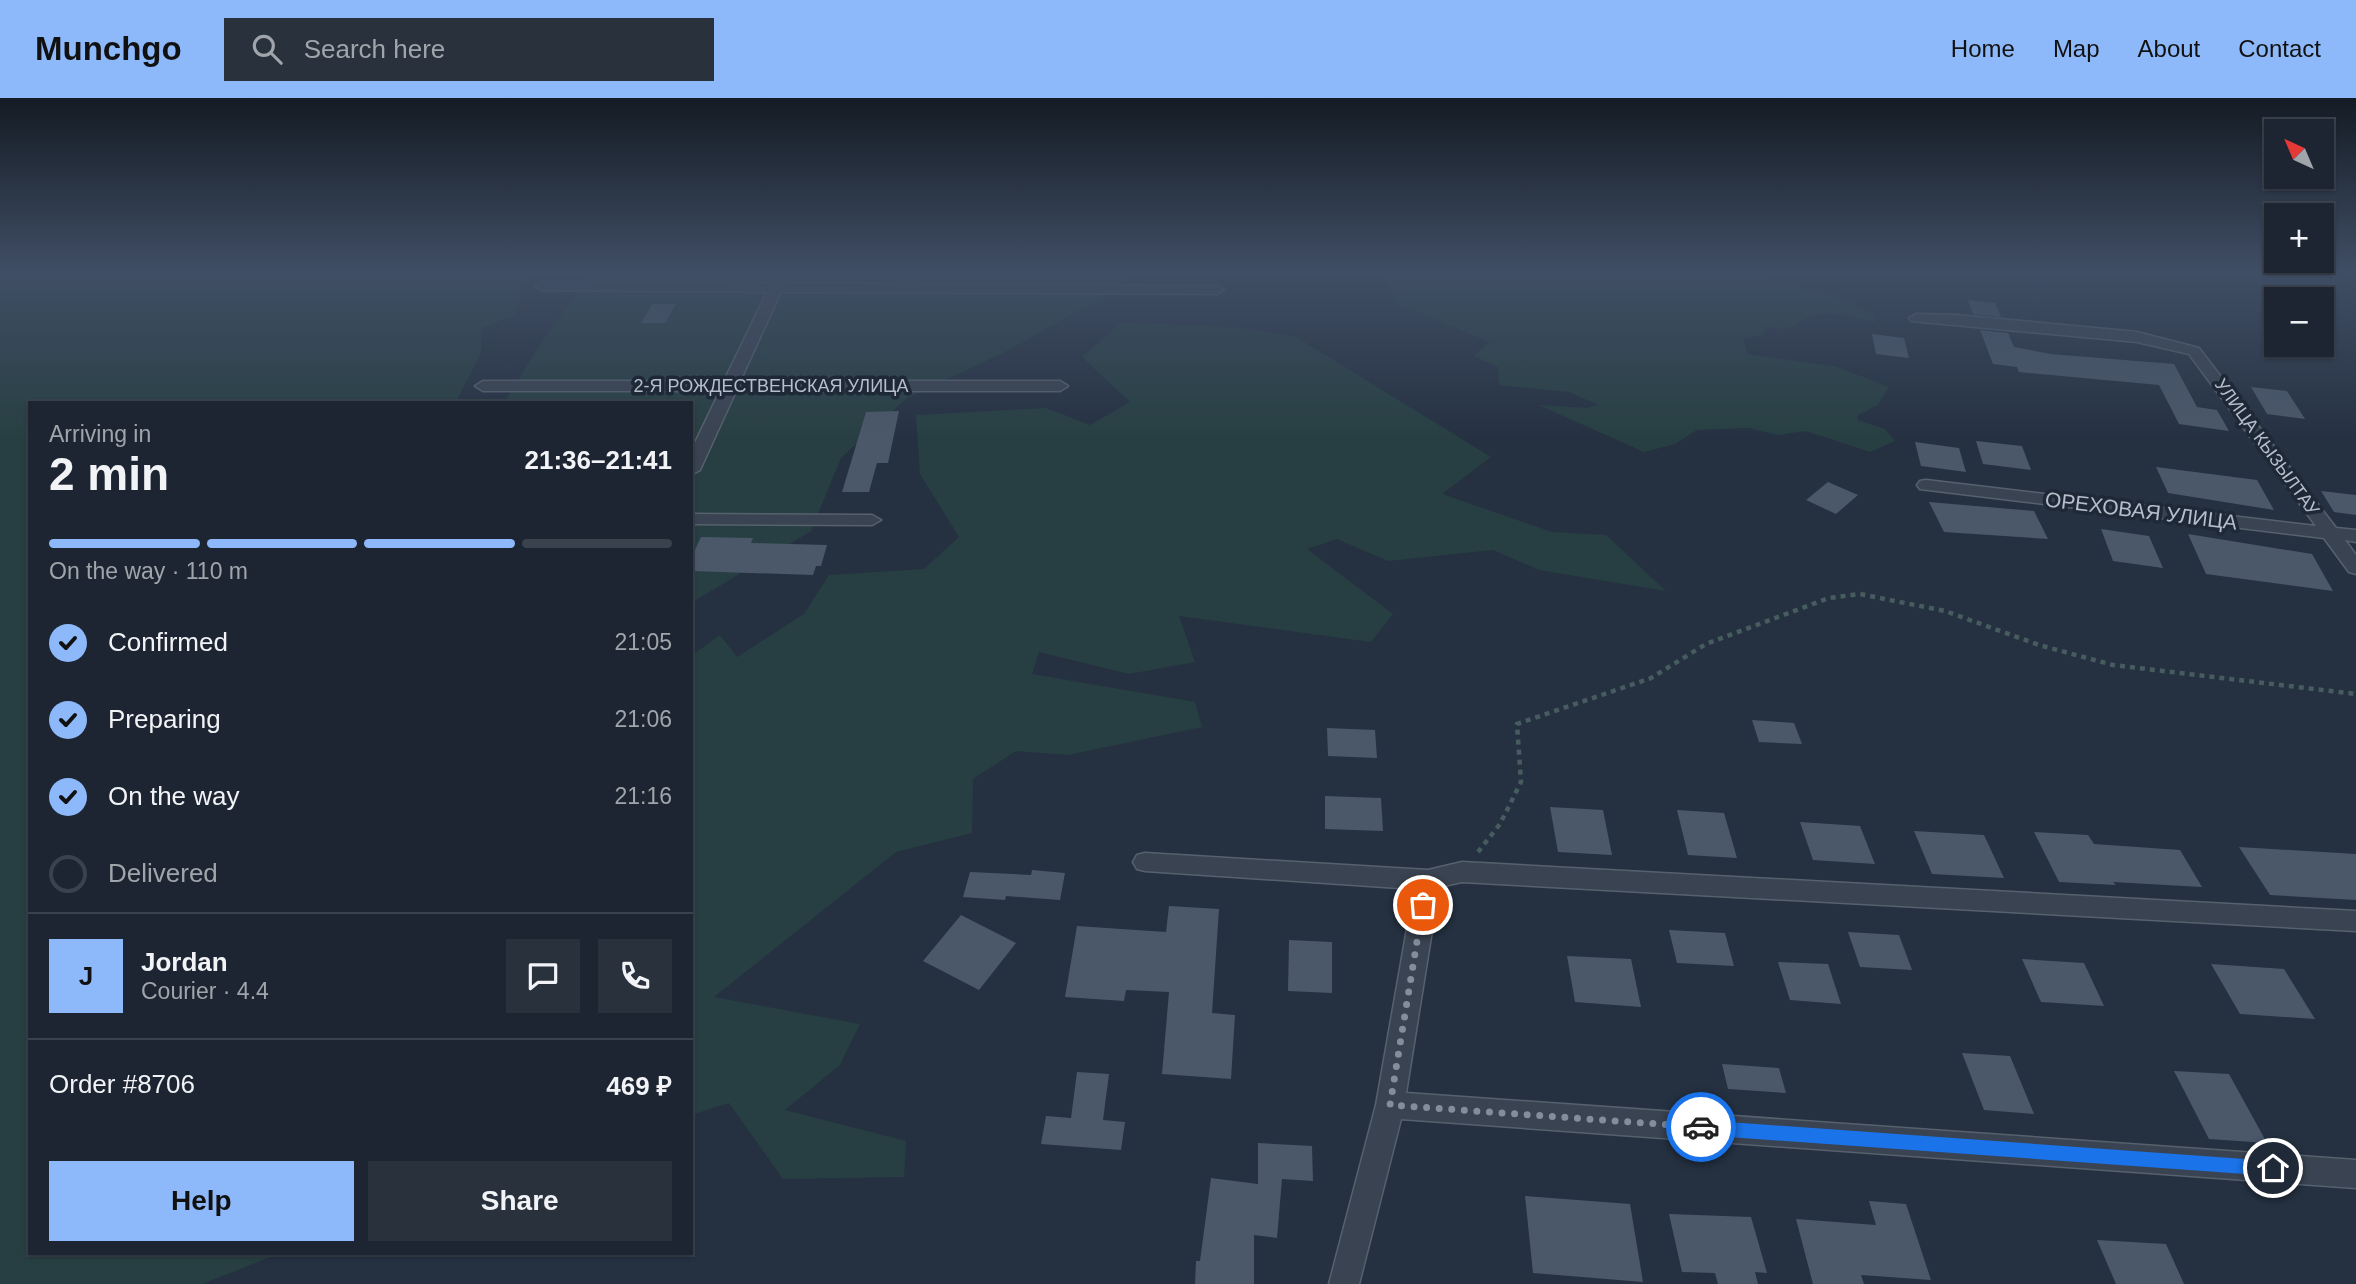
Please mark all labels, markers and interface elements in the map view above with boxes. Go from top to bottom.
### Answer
search box [224,18,714,81]
text: Munchgo [35,30,182,67]
icon: search [248,30,286,68]
text: Search here [304,34,445,64]
text: Home [1951,35,2015,62]
text: Map [2053,35,2100,62]
text: About [2138,35,2200,62]
text: Contact [2238,35,2321,62]
north arrow [2264,119,2334,189]
map controls [2264,119,2334,357]
button: + [2264,203,2334,273]
button: − [2264,287,2334,357]
street label: УЛИЦА КЫЗЫЛТАУ [2211,375,2324,520]
street label: 2-Я РОЖДЕСТВЕНСКАЯ УЛИЦА [634,376,908,396]
text: Arriving in [49,421,151,447]
text: 21:36–21:41 [525,445,672,475]
text: 2 min [49,448,169,500]
street label: ОРЕХОВАЯ УЛИЦА [2044,487,2238,534]
text: On the way · 110 m [49,558,248,584]
icon: check [49,624,87,662]
text: Confirmed [108,627,228,657]
text: 21:05 [614,629,672,655]
icon: check [49,701,87,739]
text: Preparing [108,704,221,734]
text: 21:06 [614,706,672,732]
icon: check [49,778,87,816]
text: On the way [108,781,240,811]
text: 21:16 [614,783,672,809]
text: Delivered [108,858,218,888]
pin [1393,875,1453,935]
icon: bag [1404,886,1442,924]
button: chat [506,939,580,1013]
button: phone [598,939,672,1013]
text: Jordan [141,947,228,977]
text: J [79,961,93,991]
text: Courier · 4.4 [141,978,269,1004]
text: Order #8706 [49,1069,195,1099]
text: 469 ₽ [606,1071,672,1101]
courier [1666,1092,1736,1162]
icon: car [1682,1108,1720,1146]
pin [2243,1138,2303,1198]
icon: home [2254,1149,2292,1187]
button: Help [49,1161,354,1241]
button: Share [368,1161,672,1241]

